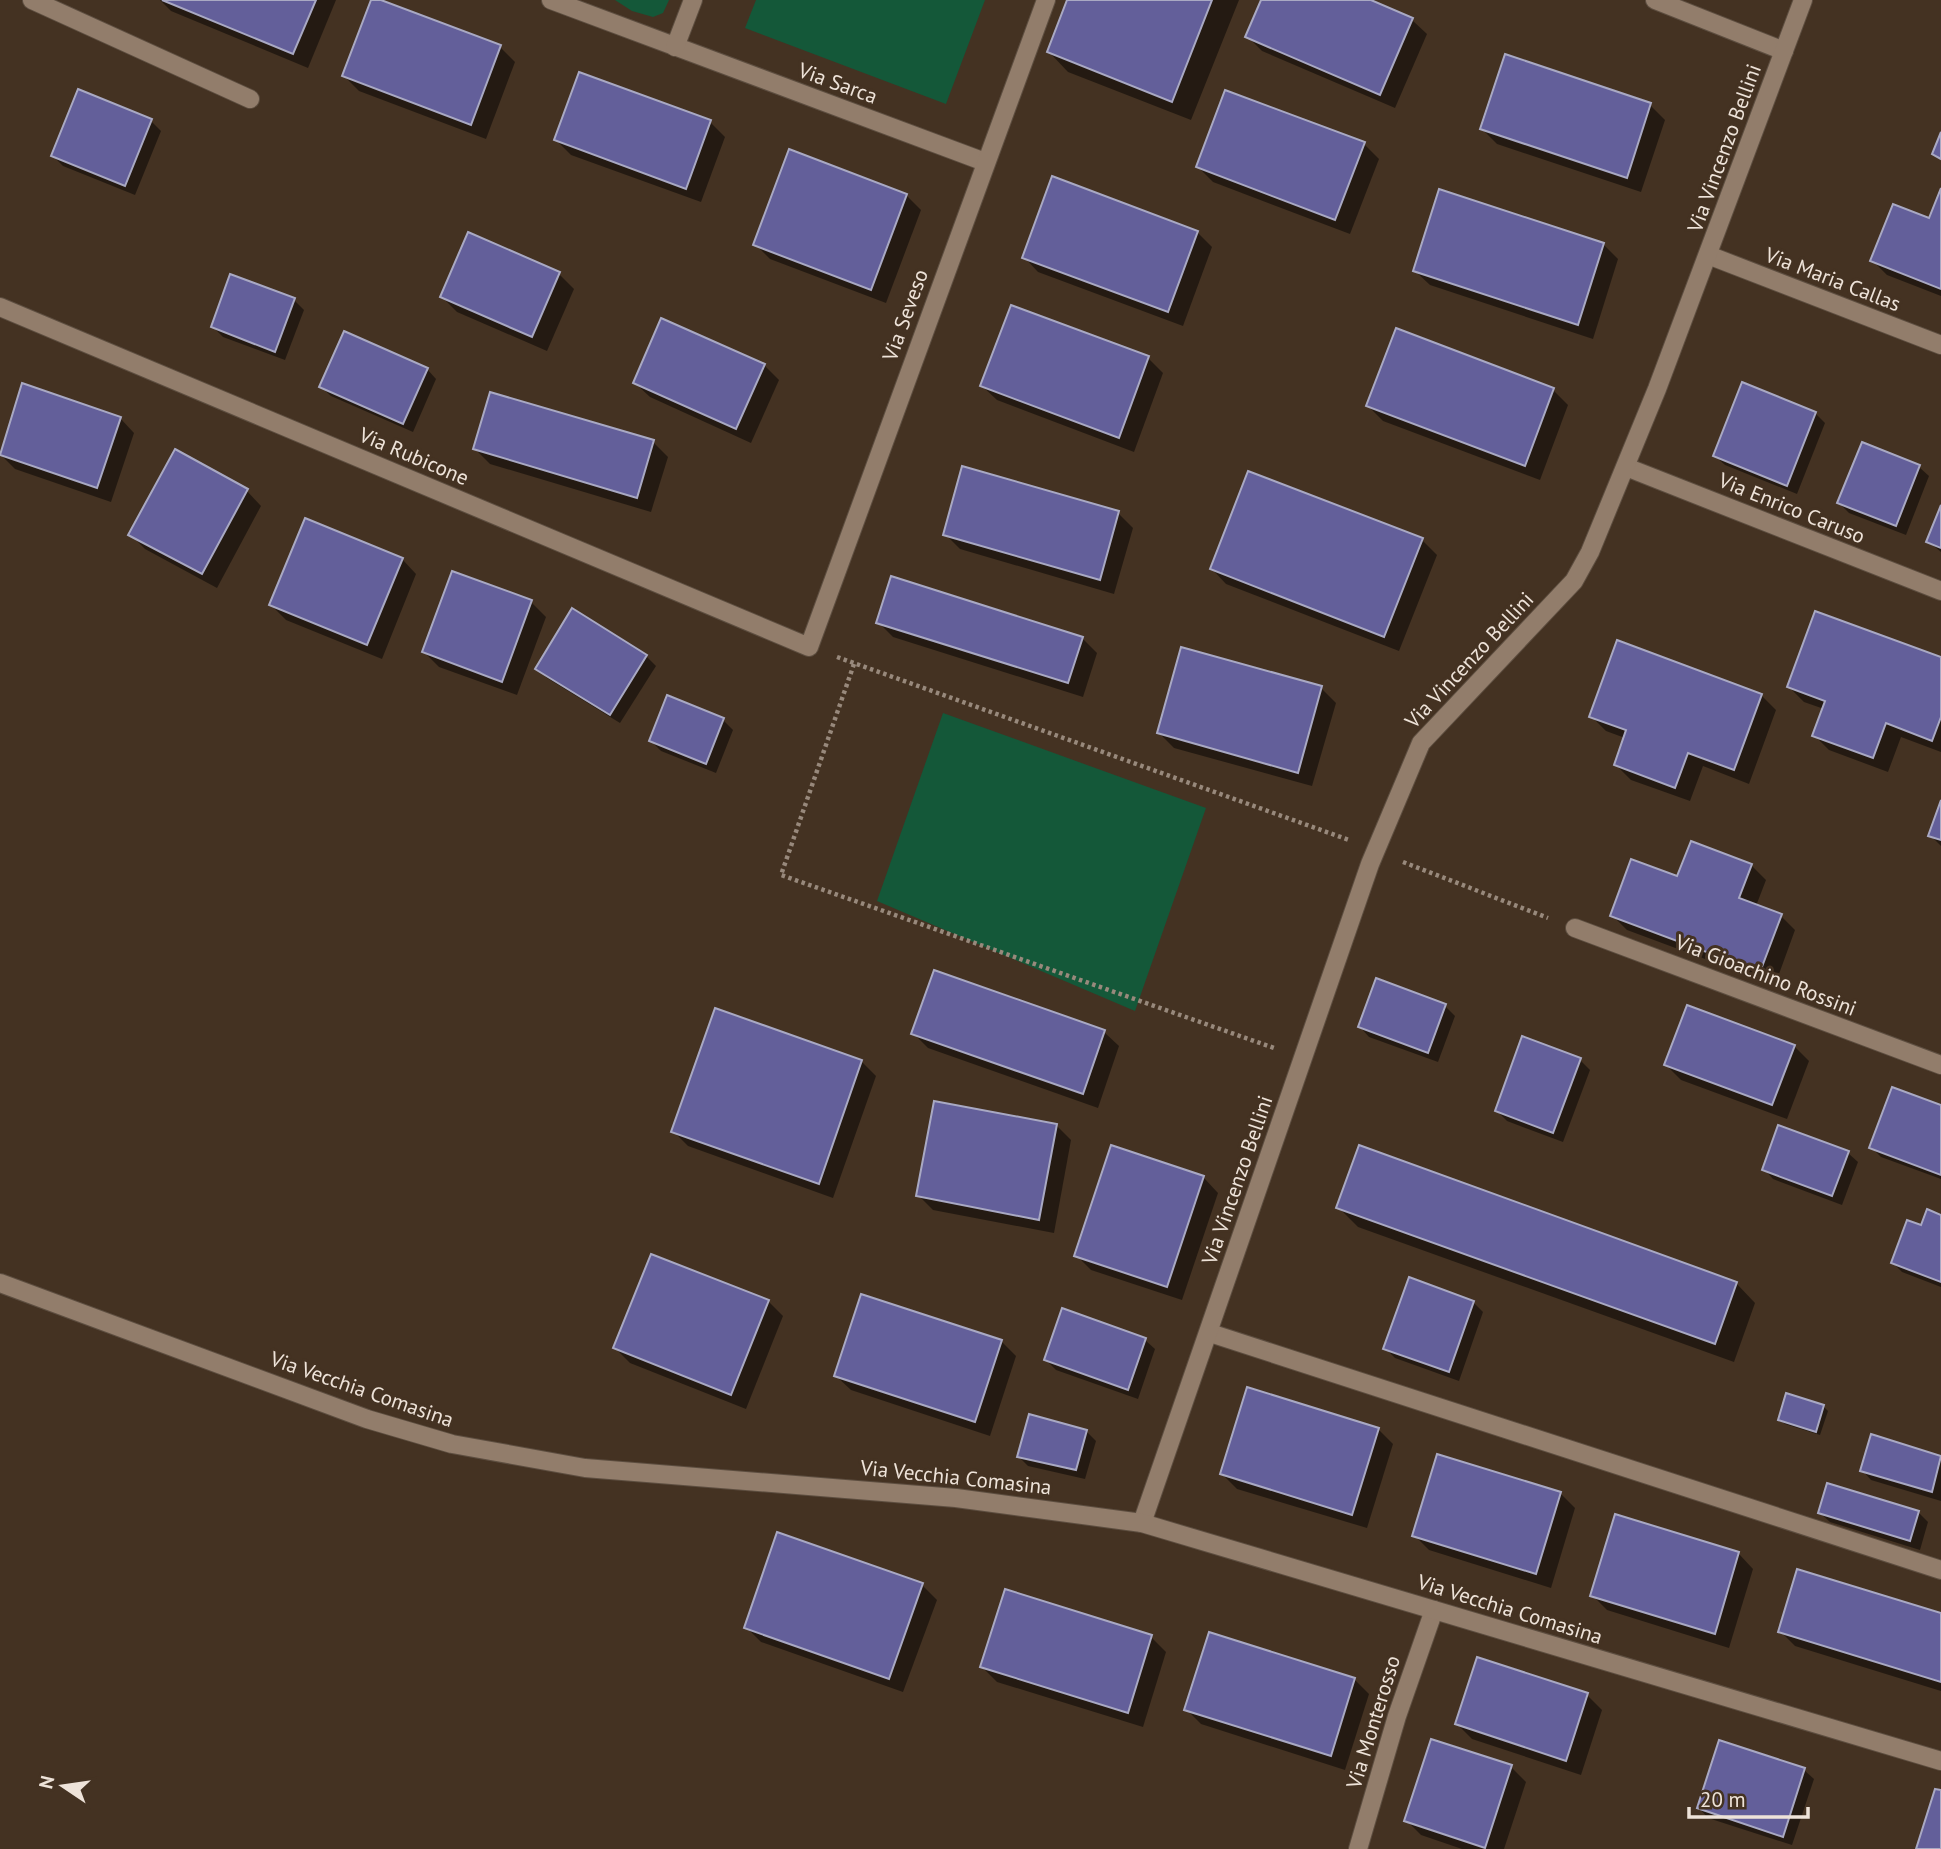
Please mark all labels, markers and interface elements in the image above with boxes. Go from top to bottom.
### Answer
street label: Via Sarca [794,56,881,110]
street label: Via Vincenzo Bellini [1681,60,1767,237]
street label: Via Maria Callas [1760,240,1905,317]
street label: Via Seveso [876,265,934,365]
street label: Via Rubicone [354,420,473,491]
street label: Via Enrico Caruso [1714,466,1869,550]
street label: Via Vincenzo Bellini [1398,586,1539,735]
street label: Via Gioachino Rossini [1671,928,1860,1022]
street label: Via Vincenzo Bellini [1195,1092,1279,1269]
street label: Via Vecchia Comasina [266,1345,457,1433]
street label: Via Vecchia Comasina [858,1453,1053,1500]
street label: Via Vecchia Comasina [1413,1568,1606,1650]
street label: Via Monterosso [1340,1652,1406,1793]
north arrow [28,1751,98,1821]
text: N [33,1773,60,1791]
scale bar [1689,1776,1808,1820]
text: 20 m [1700,1786,1746,1813]

